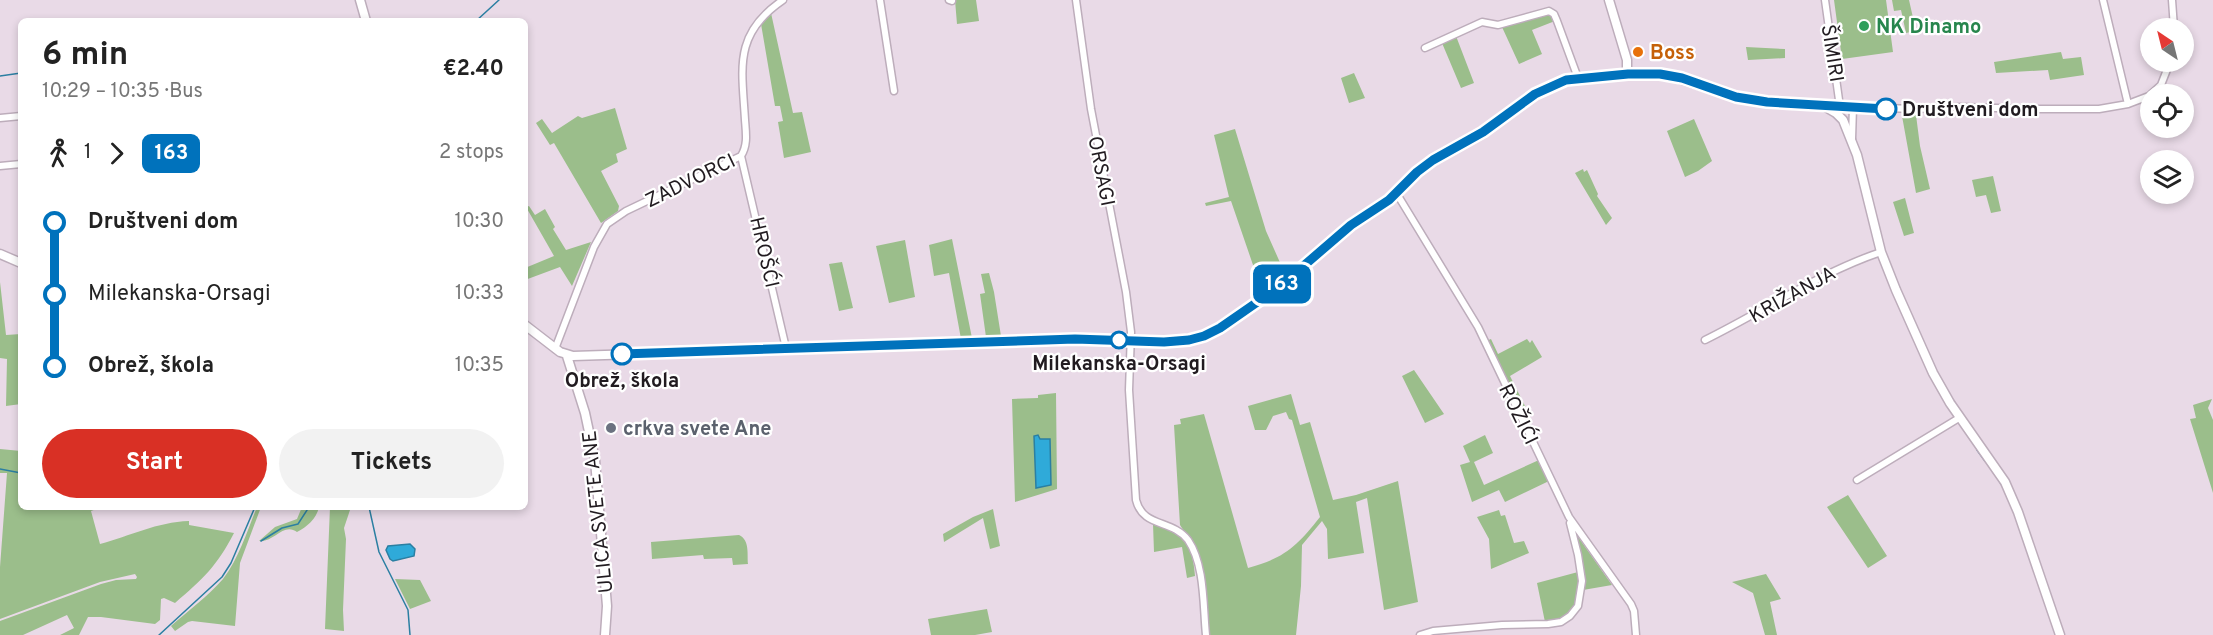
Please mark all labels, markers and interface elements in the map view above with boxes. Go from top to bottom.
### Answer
place label: NK Dinamo [1876,15,1981,41]
north arrow [2140,18,2194,72]
map controls [2140,18,2194,204]
marker: NK Dinamo [1857,19,1871,33]
street label: ŠIMIRI [1814,22,1850,84]
text: 6 min [42,35,128,77]
place label: Boss [1650,41,1695,67]
marker: Boss [1631,45,1645,59]
text: €2.40 [443,56,504,83]
text: 10:29 – 10:35 · Bus [42,79,203,105]
button: locate [2140,84,2194,138]
marker: Društveni dom [1875,98,1897,120]
place label: Društveni dom [1902,98,2039,124]
street label: ORSAGI [1081,134,1120,209]
icon: walk [42,137,75,170]
icon: forward [100,137,133,170]
text: 1 [84,140,91,166]
text: 163 [154,140,188,167]
text: 2 stops [439,140,504,166]
street label: ZADVORCI [641,149,740,215]
button: layers [2140,150,2194,204]
text: Društveni dom [88,209,238,236]
text: 10:30 [455,209,504,235]
street label: HROŠĆI [742,214,786,291]
street label: KRIŽANJA [1744,259,1841,330]
line badge: 163 [1248,264,1316,304]
text: 163 [1265,271,1299,298]
text: Milekanska-Orsagi [88,281,271,308]
text: 10:33 [455,281,504,307]
marker: Milekanska-Orsagi [1110,331,1128,349]
marker: Obrež, škola [611,343,633,365]
place label: Milekanska-Orsagi [1032,352,1206,378]
text: Obrež, škola [88,353,214,380]
text: 10:35 [455,353,504,379]
place label: Obrež, škola [565,369,679,395]
street label: ROŽIĆI [1491,379,1545,450]
place label: crkva svete Ane [623,417,772,443]
marker: crkva svete Ane [604,421,618,435]
button: Start [42,429,267,498]
button: Tickets [279,429,504,498]
street label: ULICA SVETE ANE [578,429,620,594]

